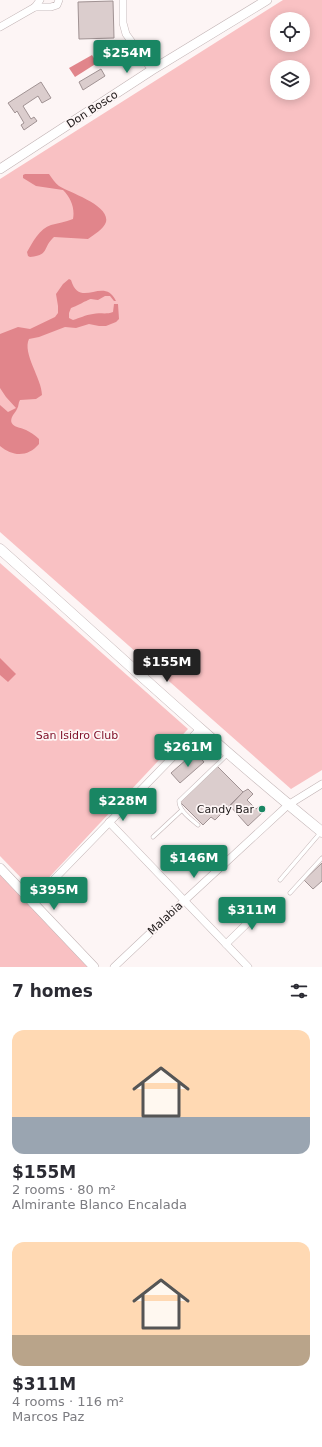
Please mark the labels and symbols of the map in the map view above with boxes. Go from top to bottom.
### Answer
pin: $254M [99,40,155,74]
street label: Don Bosco [64,88,121,131]
pin: $155M [139,649,195,683]
park label: San Isidro Club [36,729,118,742]
pin: $261M [160,734,216,768]
pin: $228M [95,788,151,822]
place label: Candy Bar [197,803,254,816]
marker: Candy Bar [257,804,267,814]
pin: $146M [166,845,222,879]
pin: $395M [26,877,82,911]
pin: $311M [224,897,280,931]
street label: Malabia [145,899,185,938]

